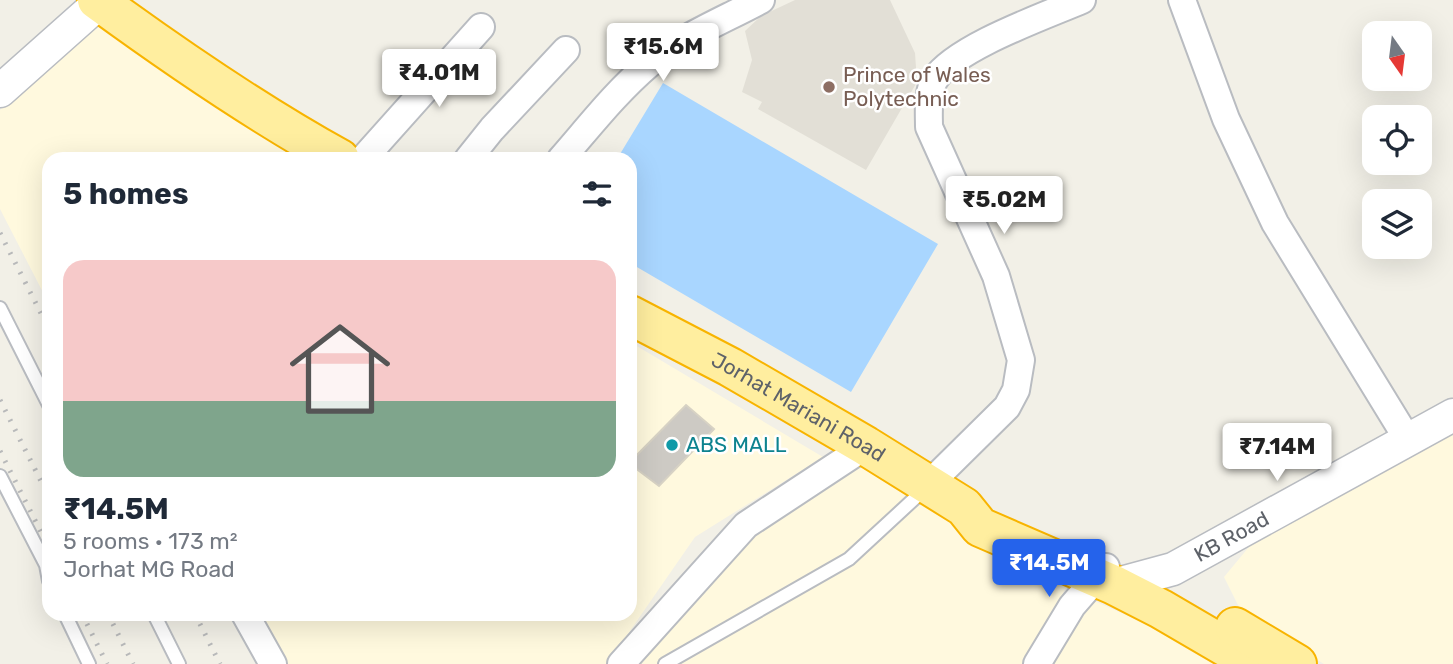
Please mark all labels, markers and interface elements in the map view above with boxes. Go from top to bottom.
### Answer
north arrow [1362,21,1432,91]
map controls [1362,21,1432,259]
pin: ₹15.6M [606,24,720,83]
text: ₹15.6M [623,32,703,60]
pin: ₹4.01M [382,50,496,109]
text: ₹4.01M [398,58,480,86]
place label: Prince of Wales Polytechnic [843,62,991,111]
marker: Prince of Wales Polytechnic [821,79,837,95]
button: locate [1362,105,1432,175]
icon: filters [578,175,616,213]
text: 5 homes [63,176,189,212]
pin: ₹5.02M [947,176,1061,236]
text: ₹5.02M [962,185,1046,213]
button: layers [1362,189,1432,259]
icon: home [277,306,403,432]
street label: Jorhat Mariani Road [708,347,890,467]
pin: ₹7.14M [1220,424,1334,483]
place label: ABS MALL [686,432,787,457]
text: ₹7.14M [1239,432,1315,460]
marker: ABS MALL [664,437,680,453]
text: ₹14.5M [63,491,169,527]
street label: KB Road [1190,506,1273,567]
text: 5 rooms · 173 m² [63,527,238,555]
pin: ₹14.5M [992,540,1106,599]
text: ₹14.5M [1008,548,1090,576]
text: Jorhat MG Road [63,555,235,583]

